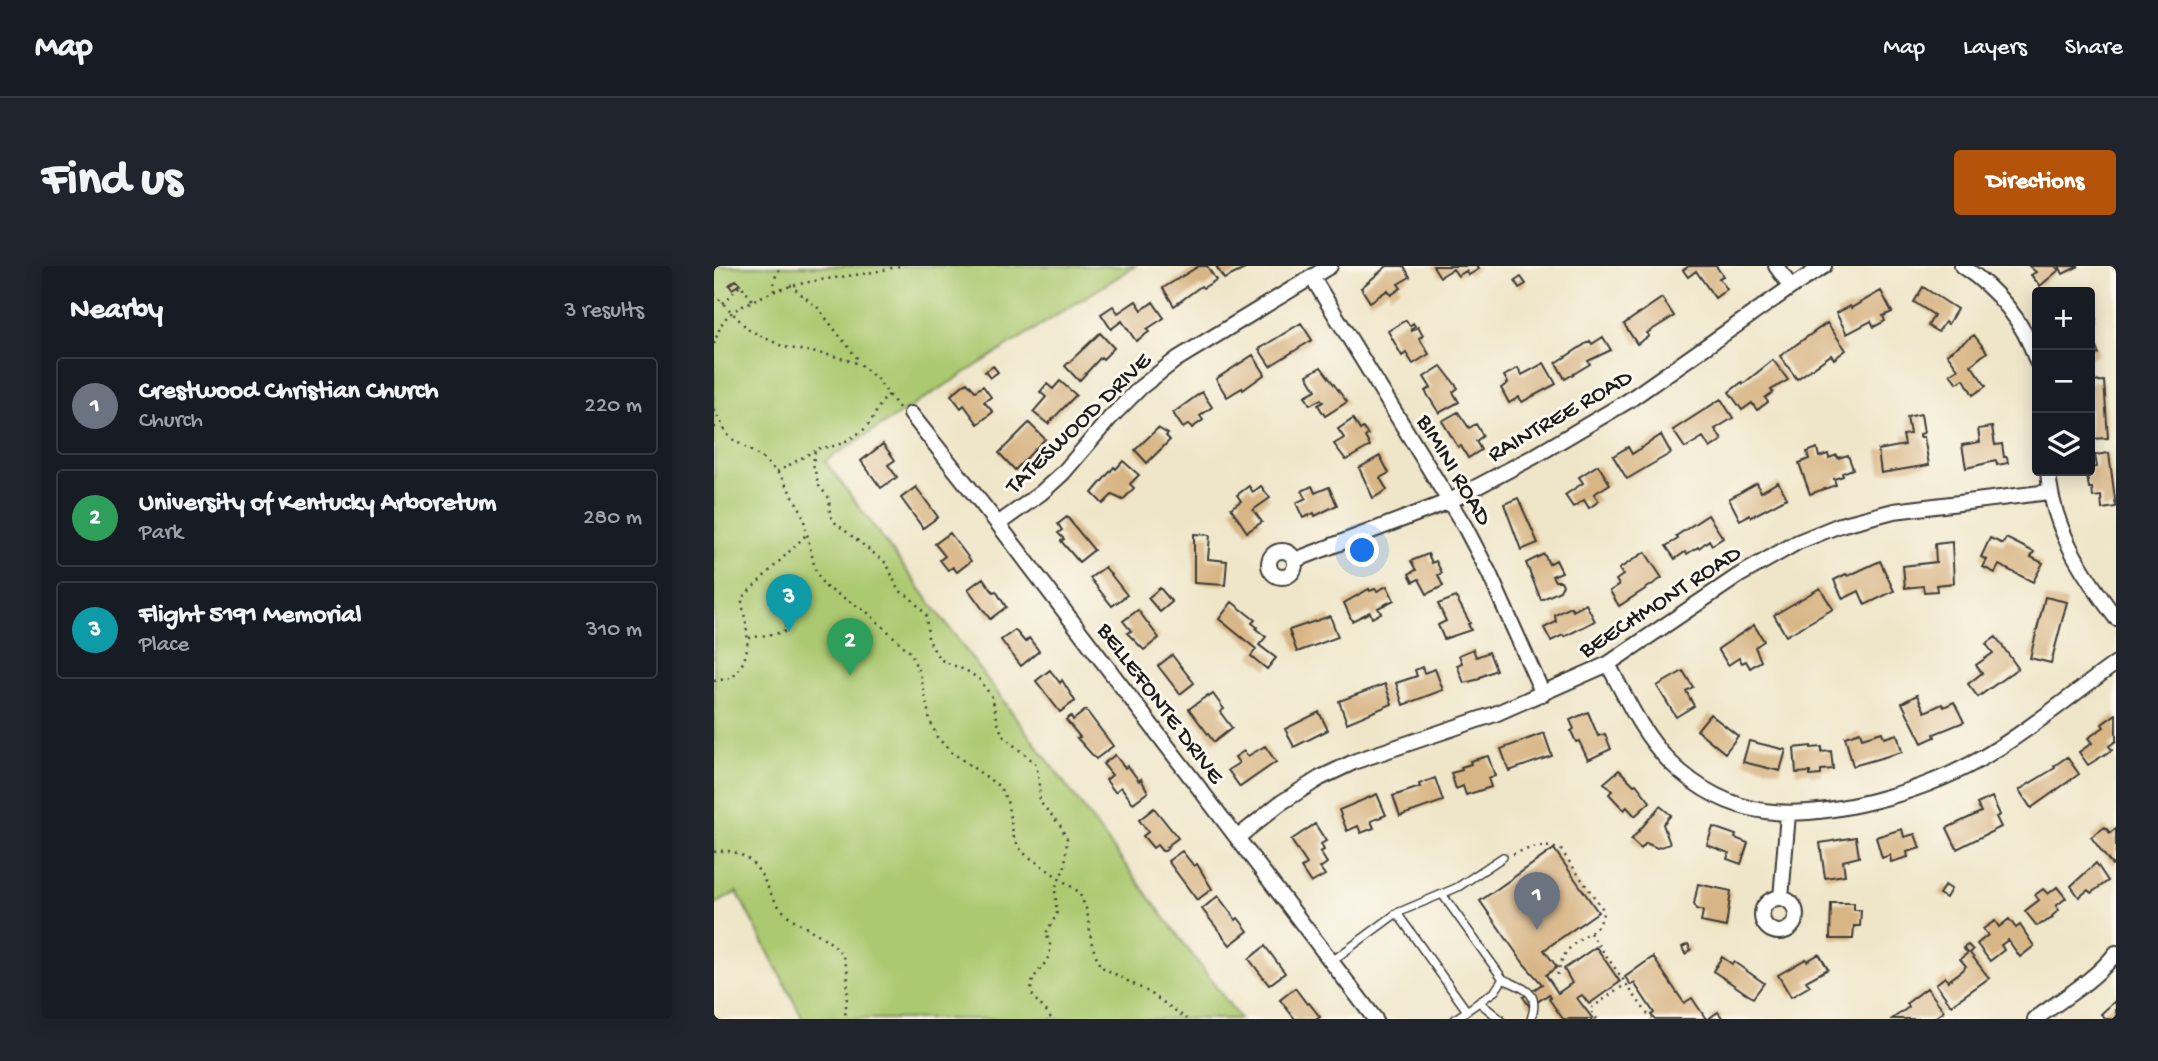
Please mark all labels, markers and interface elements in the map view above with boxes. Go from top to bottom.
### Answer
text: Map [35,29,92,67]
text: Map [1883,34,1925,63]
text: Layers [1963,34,2027,63]
text: Share [2065,34,2123,63]
button: Directions [1954,150,2116,215]
text: Find us [42,153,182,211]
map controls [2032,287,2095,476]
button: + [2032,287,2095,350]
text: Nearby [70,294,163,329]
text: 3 results [564,298,644,325]
street label: TATESWOOD DRIVE [999,347,1159,503]
button: − [2032,350,2095,413]
street label: RAINTREE ROAD [1483,364,1639,470]
text: Crestwood Christian Church [139,377,438,408]
text: 1 [90,393,100,420]
text: 220 m [585,393,642,420]
text: Church [139,408,203,435]
street label: BIMINI ROAD [1408,409,1498,532]
button: layers [2032,413,2095,476]
text: University of Kentucky Arboretum [139,489,496,520]
text: 2 [89,505,101,532]
text: 280 m [583,505,642,532]
text: Park [139,520,183,547]
your location [1345,533,1379,567]
street label: BEECHMONT ROAD [1574,540,1748,667]
pin: 3 [766,574,812,632]
text: Flight 5191 Memorial [139,601,361,632]
text: 3 [89,617,101,644]
text: 310 m [586,617,642,644]
street label: BELLEFONTE DRIVE [1089,617,1230,791]
pin: 2 [827,618,873,676]
text: Place [139,632,189,659]
pin: 1 [1514,872,1560,930]

